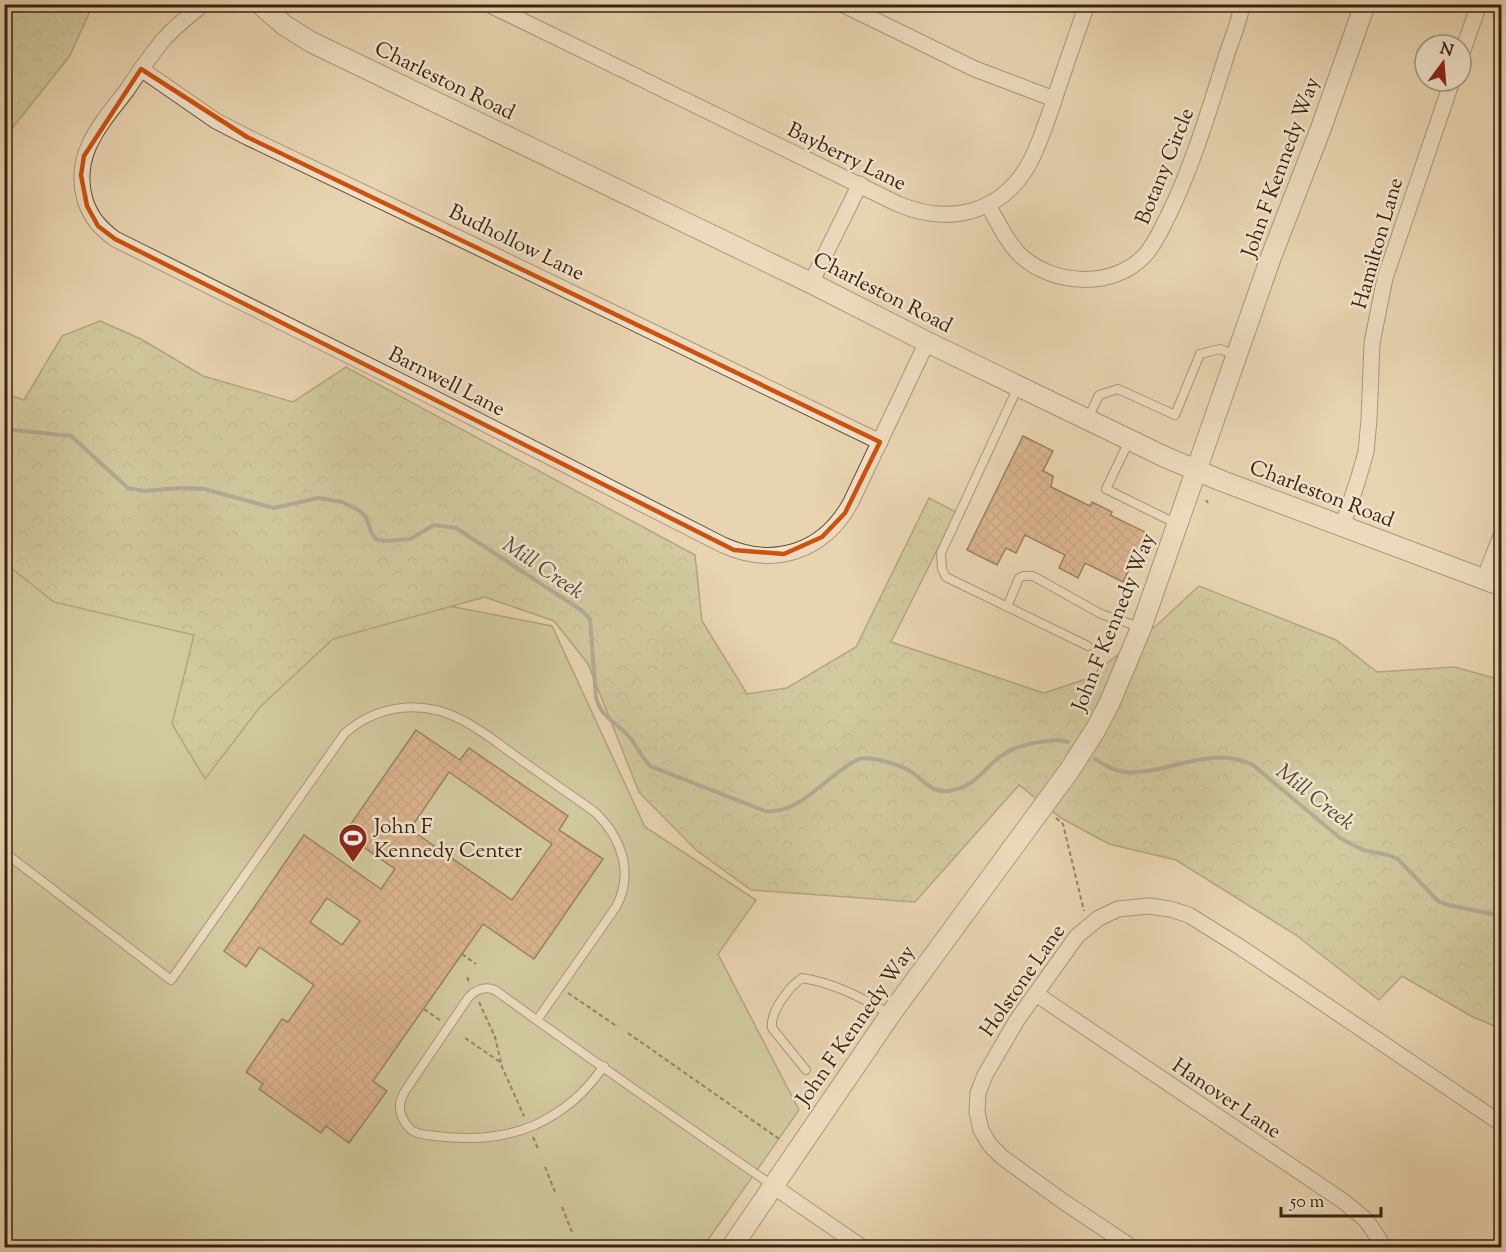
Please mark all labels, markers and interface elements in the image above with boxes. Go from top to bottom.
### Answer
north arrow [1413,33,1473,93]
street label: Charleston Road [369,35,520,129]
text: N [1437,38,1456,64]
street label: John F Kennedy Way [1235,73,1329,263]
street label: Botany Circle [1129,104,1203,230]
street label: Bayberry Lane [782,116,911,200]
street label: Hamilton Lane [1346,174,1412,313]
street label: Budhollow Lane [443,198,589,290]
street label: Charleston Road [807,246,957,342]
street label: Barnwell Lane [382,340,510,425]
street label: Charleston Road [1245,453,1398,536]
street label: John F Kennedy Way [1065,529,1165,717]
water label: Mill Creek [495,530,590,609]
water label: Mill Creek [1268,757,1360,839]
place label: John F Kennedy Center [373,813,522,867]
sports icon: John F Kennedy Center [337,822,369,864]
street label: Holstone Lane [974,919,1074,1044]
street label: John F Kennedy Way [789,939,924,1113]
street label: Hanover Lane [1165,1052,1287,1147]
scale bar [1281,1180,1382,1218]
text: 50 m [1289,1190,1325,1216]

